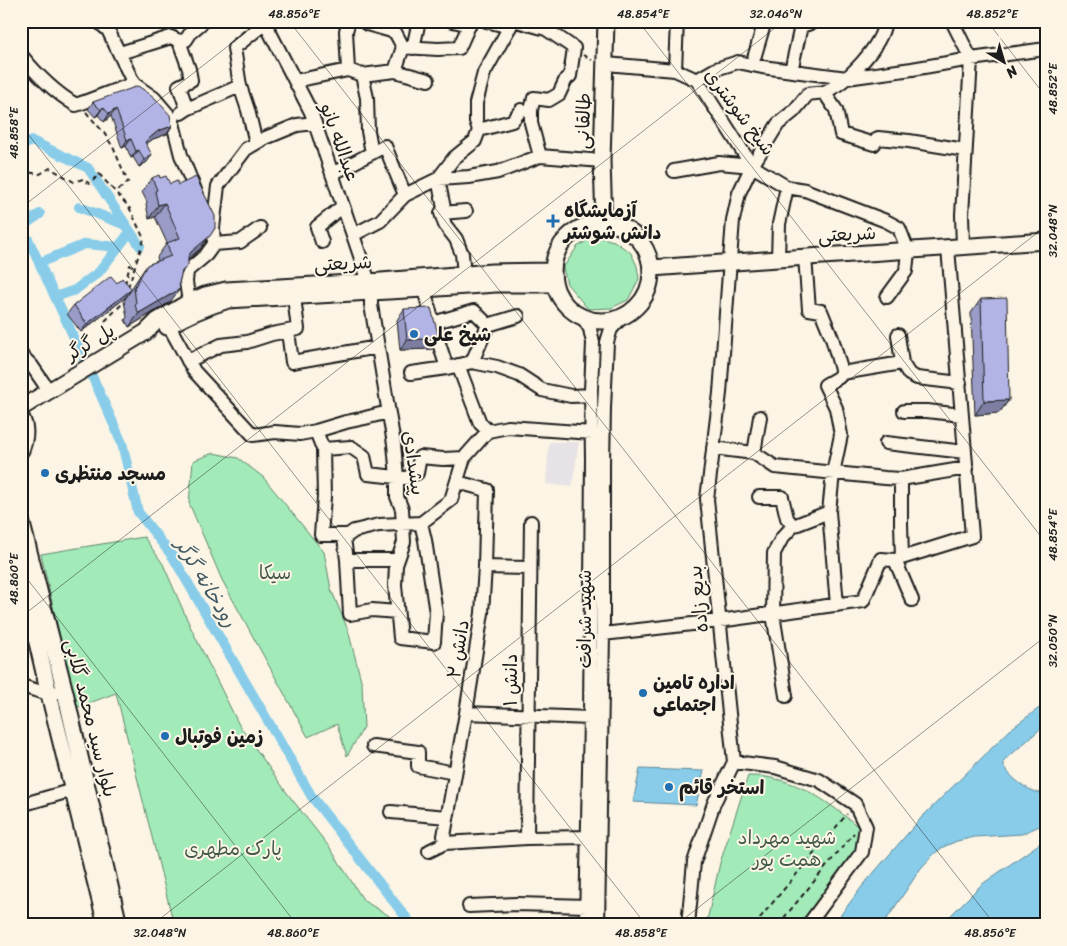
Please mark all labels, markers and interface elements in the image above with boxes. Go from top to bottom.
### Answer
text: 48.856°E [268,3,321,25]
text: 48.854°E [617,3,670,25]
text: 32.046°N [750,3,803,25]
text: 48.852°E [966,3,1019,25]
north arrow [980,38,1030,88]
text: N [1000,58,1024,85]
street label: شیخ شوشتری [696,61,784,163]
text: 48.852°E [1042,62,1064,115]
street label: طالقانی [566,92,600,150]
street label: عبدالله بانو [310,96,369,186]
text: 48.858°E [3,106,25,159]
place label: آزمایشگاه دانش شوشتر [562,194,661,249]
text: 32.048°N [1042,204,1064,257]
marker: آزمایشگاه دانش شوشتر [546,214,560,228]
street label: شریعتی [817,216,877,252]
street label: شریعتی [313,245,373,281]
street label: پل گرگر [57,314,121,371]
place label: شیخ علی [424,318,491,351]
marker: شیخ علی [408,328,420,340]
street label: پیشدادی [393,429,435,497]
place label: مسجد منتظری [55,457,166,490]
marker: مسجد منتظری [39,467,51,479]
text: 48.854°E [1042,508,1064,561]
water label: رودخانه گرگر [164,529,247,635]
text: 48.860°E [3,552,25,605]
park label: سیکا [259,556,291,589]
street label: بدیع زاده [678,564,718,634]
street label: شهید شرافت [568,569,601,669]
text: 32.050°N [1042,614,1064,668]
street label: دانش ۲ [437,617,479,681]
street label: بلوار سید محمد گلابی [55,635,127,801]
street label: دانش ۱ [494,653,527,707]
place label: اداره تامین اجتماعی [653,666,735,721]
marker: اداره تامین اجتماعی [637,687,649,699]
place label: زمین فوتبال [175,720,263,753]
marker: زمین فوتبال [159,730,171,742]
place label: استخر قائم [679,771,765,804]
marker: استخر قائم [663,781,675,793]
park label: شهید مهرداد همت پور [738,821,836,876]
park label: پارک مطهری [184,832,282,865]
text: 32.048°N [134,922,187,944]
text: 48.860°E [267,922,320,944]
text: 48.858°E [615,922,668,944]
text: 48.856°E [964,922,1017,944]

